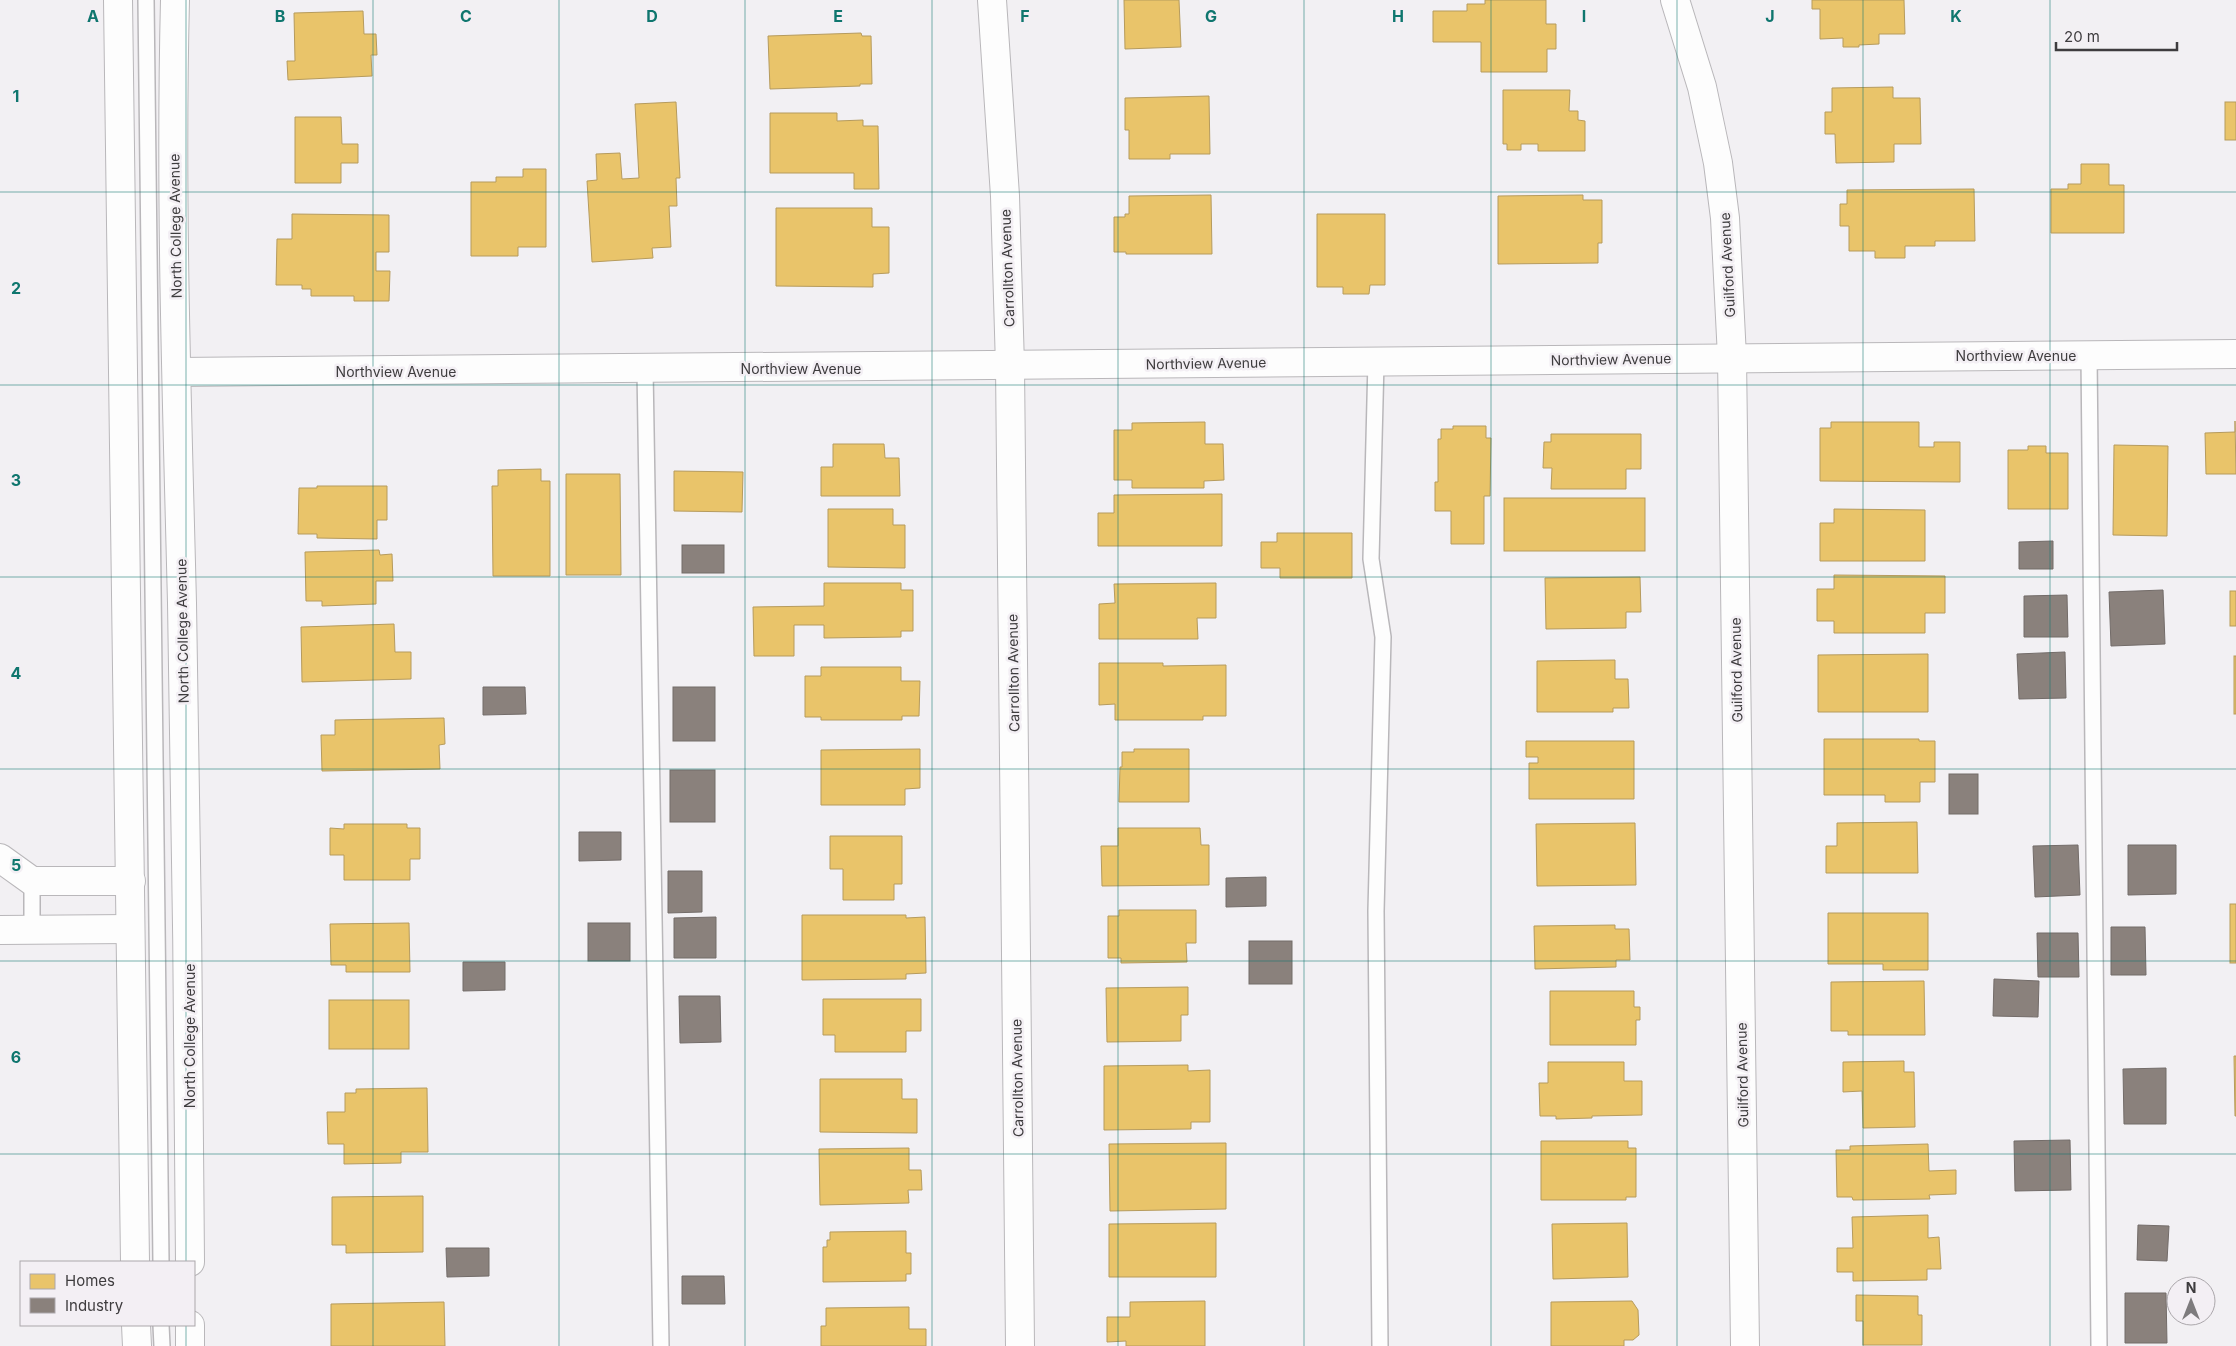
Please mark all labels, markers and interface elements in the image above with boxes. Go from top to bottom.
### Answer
text: A [87,6,99,26]
text: B [275,6,285,26]
text: C [460,6,472,26]
text: D [646,6,658,26]
text: E [833,6,843,26]
text: F [1020,6,1030,26]
text: G [1205,6,1217,26]
text: H [1392,6,1404,26]
text: I [1582,6,1586,26]
text: J [1765,6,1775,26]
text: K [1950,6,1962,26]
scale bar [2056,20,2177,52]
text: 20 m [2064,27,2100,46]
text: 1 [13,86,19,106]
street label: North College Avenue [165,154,185,298]
street label: Carrollton Avenue [996,209,1018,327]
street label: Guilford Avenue [1716,212,1738,318]
text: 2 [11,278,21,298]
street label: Northview Avenue [1956,347,2076,364]
street label: Northview Avenue [1550,349,1672,369]
street label: Northview Avenue [1145,353,1267,373]
street label: Northview Avenue [741,360,861,377]
street label: Northview Avenue [336,363,456,380]
text: 3 [11,470,21,490]
street label: North College Avenue [172,559,192,703]
street label: Carrollton Avenue [1003,614,1023,732]
street label: Guilford Avenue [1727,617,1745,723]
text: 4 [11,663,22,683]
text: 5 [11,855,21,875]
street label: North College Avenue [181,964,198,1108]
street label: Carrollton Avenue [1007,1019,1027,1137]
street label: Guilford Avenue [1733,1022,1751,1128]
text: 6 [11,1047,21,1067]
legend [20,1261,195,1326]
text: Homes [65,1271,115,1290]
north arrow [2166,1276,2216,1326]
text: N [2186,1279,2196,1296]
text: Industry [65,1296,124,1315]

